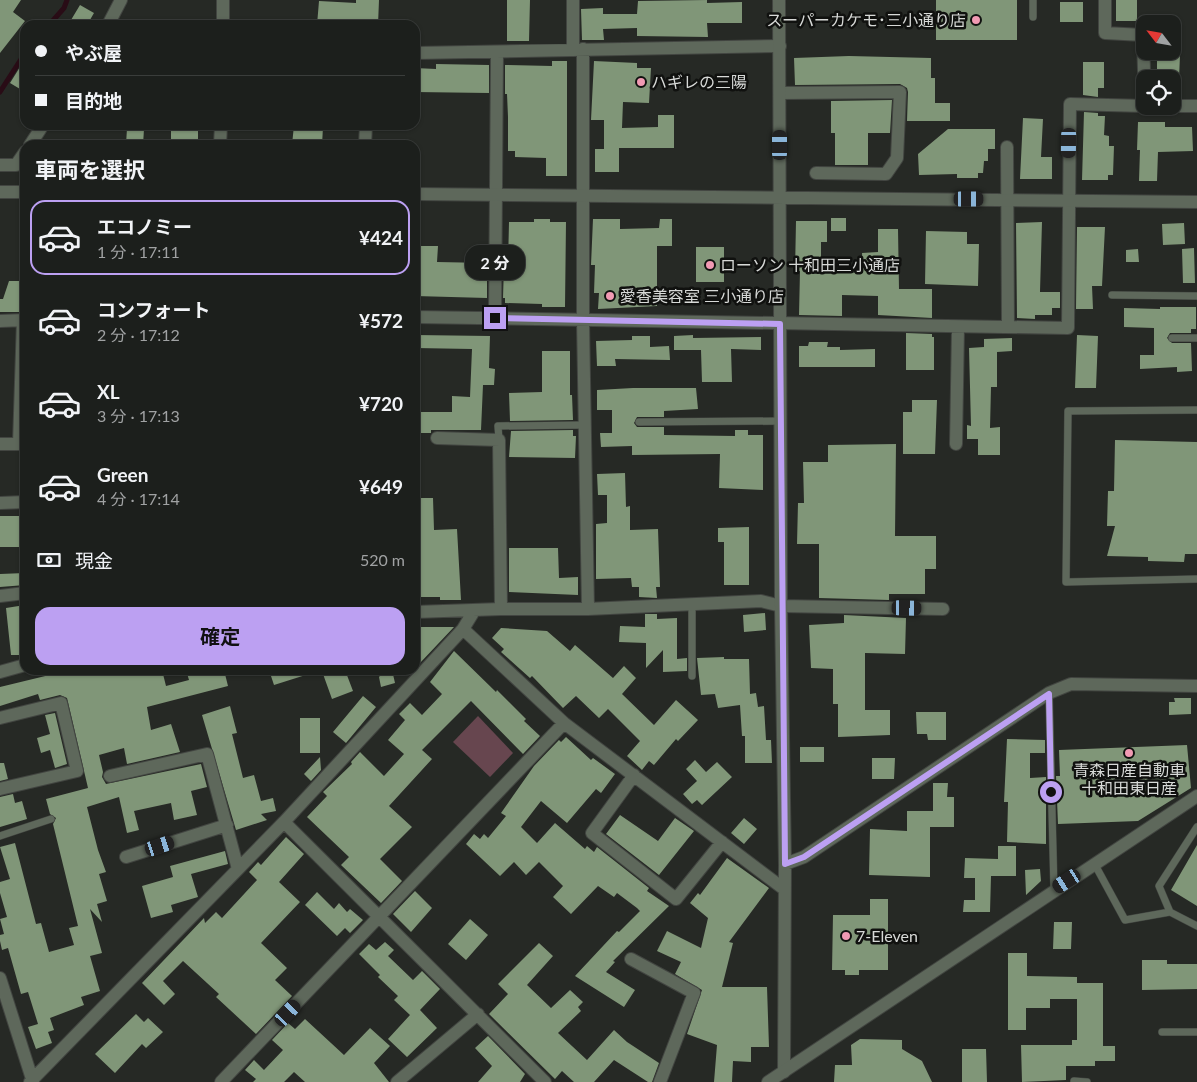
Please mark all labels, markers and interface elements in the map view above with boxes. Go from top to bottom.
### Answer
place label: スーパーカケモ･三小通り店 [766,10,966,29]
marker: スーパーカケモ･三小通り店 [970,14,982,26]
north arrow [1136,15,1181,60]
map controls [1136,15,1181,115]
text: やぶ屋 [65,41,122,64]
button: locate [1136,70,1181,115]
place label: ハギレの三陽 [651,72,747,91]
marker: ハギレの三陽 [635,76,647,88]
text: 目的地 [65,89,122,112]
car [1061,128,1076,158]
car [772,130,787,160]
text: 車両を選択 [35,156,145,183]
car [954,192,984,207]
icon: car [37,215,82,260]
text: エコノミー [97,215,192,238]
text: ¥424 [359,226,403,249]
text: 1 分 · 17:11 [97,242,180,261]
callout: 2 分 [465,246,525,280]
text: 2 分 [480,253,510,272]
place label: ローソン 十和田三小通店 [720,255,900,274]
marker: ローソン 十和田三小通店 [704,259,716,271]
place label: 愛香美容室 三小通り店 [620,286,784,305]
marker: 愛香美容室 三小通り店 [604,290,616,302]
icon: car [37,298,82,343]
text: コンフォート [97,298,210,321]
route end [484,307,506,329]
text: ¥572 [359,309,403,332]
text: 2 分 · 17:12 [97,325,180,344]
text: XL [97,380,120,403]
icon: car [37,381,82,426]
text: ¥720 [359,392,403,415]
text: 3 分 · 17:13 [97,406,180,425]
text: Green [97,463,148,486]
icon: car [37,464,82,509]
text: ¥649 [359,475,403,498]
text: 4 分 · 17:14 [97,489,180,508]
icon: cash [35,546,63,574]
text: 現金 [75,549,113,572]
text: 520 m [360,550,405,569]
car [891,600,922,616]
button: 確定 [35,607,405,665]
marker: 青森日産自動車 十和田東日産 [1123,747,1135,759]
place label: 青森日産自動車 十和田東日産 [1073,760,1185,797]
route start [1040,781,1062,803]
car [143,834,176,858]
car [1050,867,1083,895]
place label: 7-Eleven [856,926,918,945]
marker: 7-Eleven [840,930,852,942]
car [272,997,303,1029]

